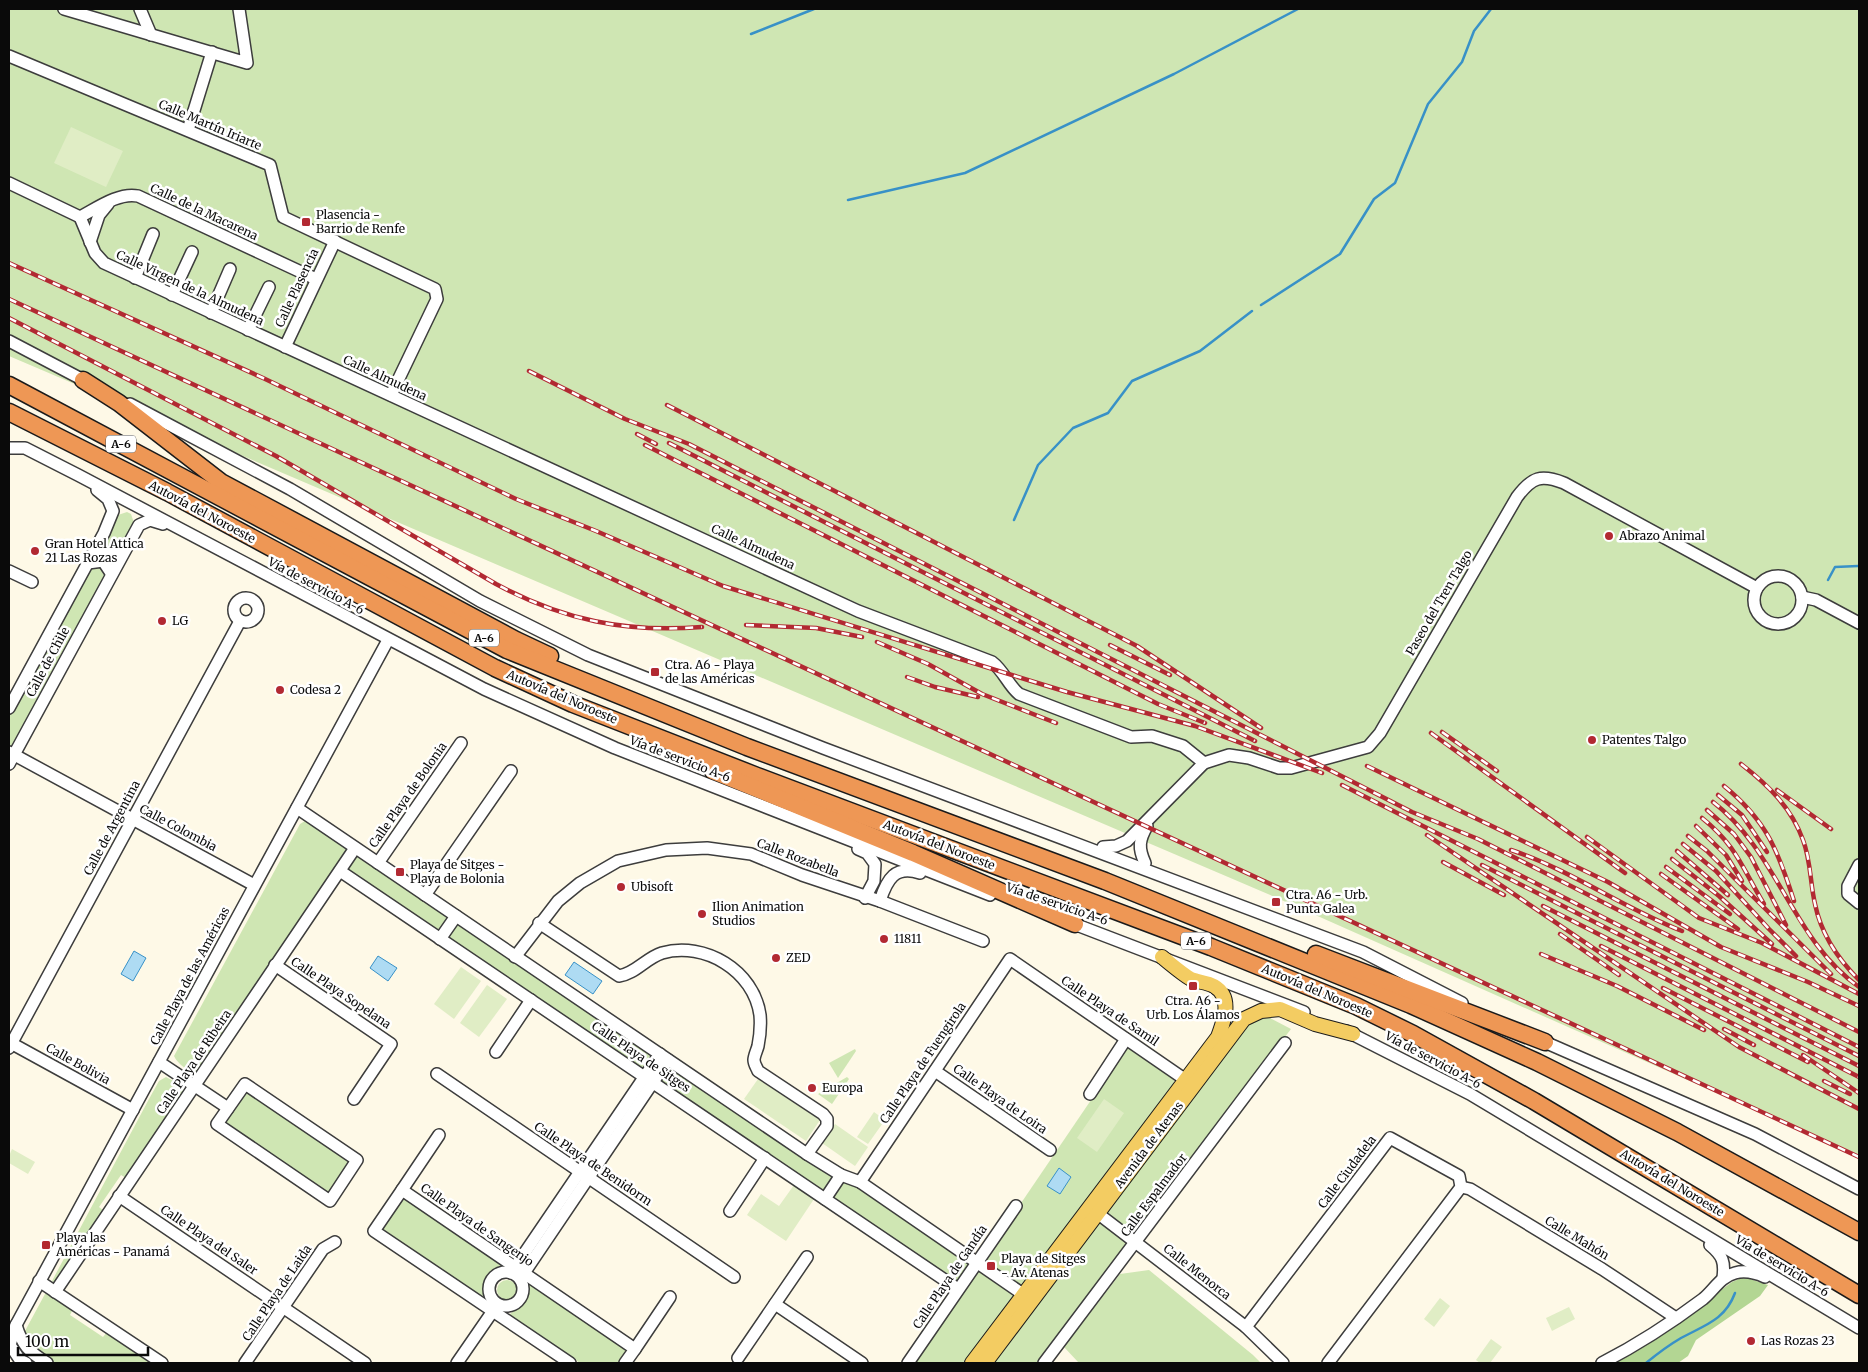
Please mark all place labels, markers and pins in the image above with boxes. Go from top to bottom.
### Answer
place label: Plasencia - Barrio de Renfe [316,207,405,236]
marker: Plasencia - Barrio de Renfe [300,216,312,228]
place label: Abrazo Animal [1618,528,1705,543]
marker: Abrazo Animal [1603,530,1615,542]
place label: Gran Hotel Attica 21 Las Rozas [45,536,144,565]
marker: Gran Hotel Attica 21 Las Rozas [29,545,41,557]
place label: LG [172,613,188,628]
marker: LG [156,615,168,627]
place label: Ctra. A6 - Playa de las Américas [665,657,755,686]
marker: Ctra. A6 - Playa de las Américas [649,666,661,678]
place label: Codesa 2 [290,682,341,697]
marker: Codesa 2 [274,684,286,696]
place label: Patentes Talgo [1602,732,1686,747]
marker: Patentes Talgo [1586,734,1598,746]
place label: Playa de Sitges - Playa de Bolonia [410,857,505,886]
marker: Playa de Sitges - Playa de Bolonia [394,866,406,878]
place label: Ubisoft [631,879,674,894]
marker: Ubisoft [615,881,627,893]
place label: Ctra. A6 - Urb. Punta Galea [1286,887,1368,916]
marker: Ctra. A6 - Urb. Punta Galea [1270,896,1282,908]
place label: Ilion Animation Studios [712,899,804,928]
marker: Ilion Animation Studios [696,908,708,920]
place label: 11811 [894,931,922,946]
marker: 11811 [878,933,890,945]
place label: ZED [786,950,810,965]
marker: ZED [770,952,782,964]
marker: Ctra. A6 - Urb. Los Álamos [1187,980,1199,992]
place label: Ctra. A6 - Urb. Los Álamos [1146,993,1240,1022]
place label: Europa [822,1080,864,1095]
marker: Europa [806,1082,818,1094]
place label: Playa las Américas - Panamá [55,1230,170,1259]
marker: Playa las Américas - Panamá [40,1239,52,1251]
place label: Playa de Sitges - Av. Atenas [1001,1251,1086,1280]
marker: Playa de Sitges - Av. Atenas [985,1260,997,1272]
place label: Las Rozas 23 [1761,1333,1835,1348]
marker: Las Rozas 23 [1745,1335,1757,1347]

